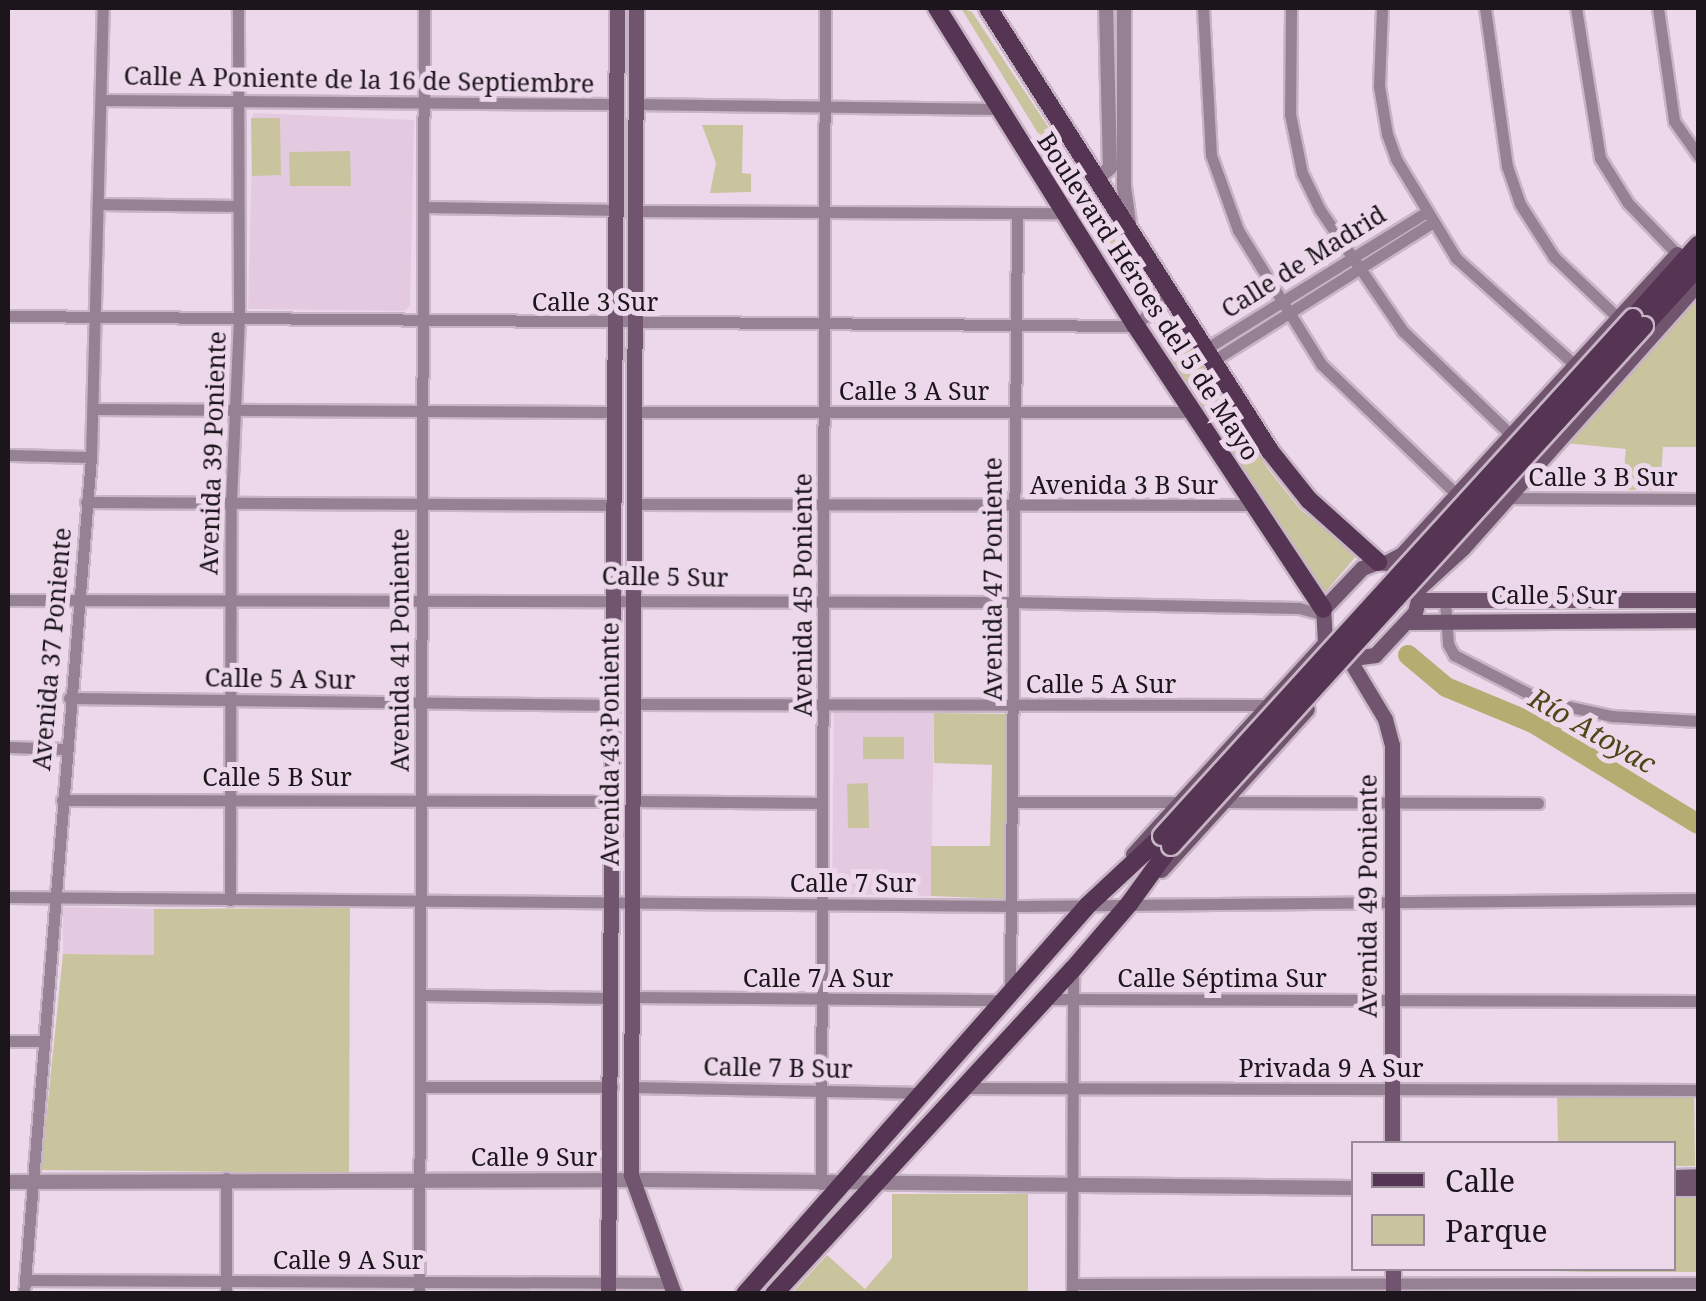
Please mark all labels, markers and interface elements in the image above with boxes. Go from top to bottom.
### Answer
street label: Calle A Poniente de la 16 de Septiembre [123,60,595,98]
street label: Boulevard Héroes del 5 de Mayo [1032,126,1266,466]
street label: Calle de Madrid [1215,198,1391,324]
street label: Calle 3 Sur [532,286,658,316]
street label: Avenida 39 Poniente [193,331,231,575]
street label: Calle 3 A Sur [839,375,989,405]
street label: Avenida 47 Poniente [977,457,1007,701]
street label: Calle 3 B Sur [1528,461,1678,491]
street label: Avenida 3 B Sur [1030,469,1218,499]
street label: Avenida 45 Poniente [787,473,817,717]
street label: Avenida 37 Poniente [25,526,77,772]
street label: Avenida 41 Poniente [384,528,414,772]
street label: Calle 5 Sur [601,560,729,592]
street label: Calle 5 Sur [1491,579,1617,609]
street label: Avenida 43 Poniente [594,622,624,866]
street label: Calle 5 A Sur [204,662,356,694]
street label: Calle 5 A Sur [1026,668,1176,698]
water label: Río Atoyac [1524,680,1662,780]
street label: Calle 5 B Sur [202,761,352,791]
street label: Avenida 49 Poniente [1352,774,1382,1018]
street label: Calle 7 Sur [790,867,916,897]
street label: Calle 7 A Sur [743,962,893,992]
street label: Calle Séptima Sur [1117,962,1327,992]
street label: Calle 7 B Sur [703,1051,853,1083]
street label: Privada 9 A Sur [1238,1052,1424,1082]
street label: Calle 9 Sur [471,1141,597,1171]
legend [1351,1141,1676,1271]
text: Calle [1445,1160,1515,1201]
text: Parque [1445,1210,1548,1251]
street label: Calle 9 A Sur [273,1244,423,1274]

